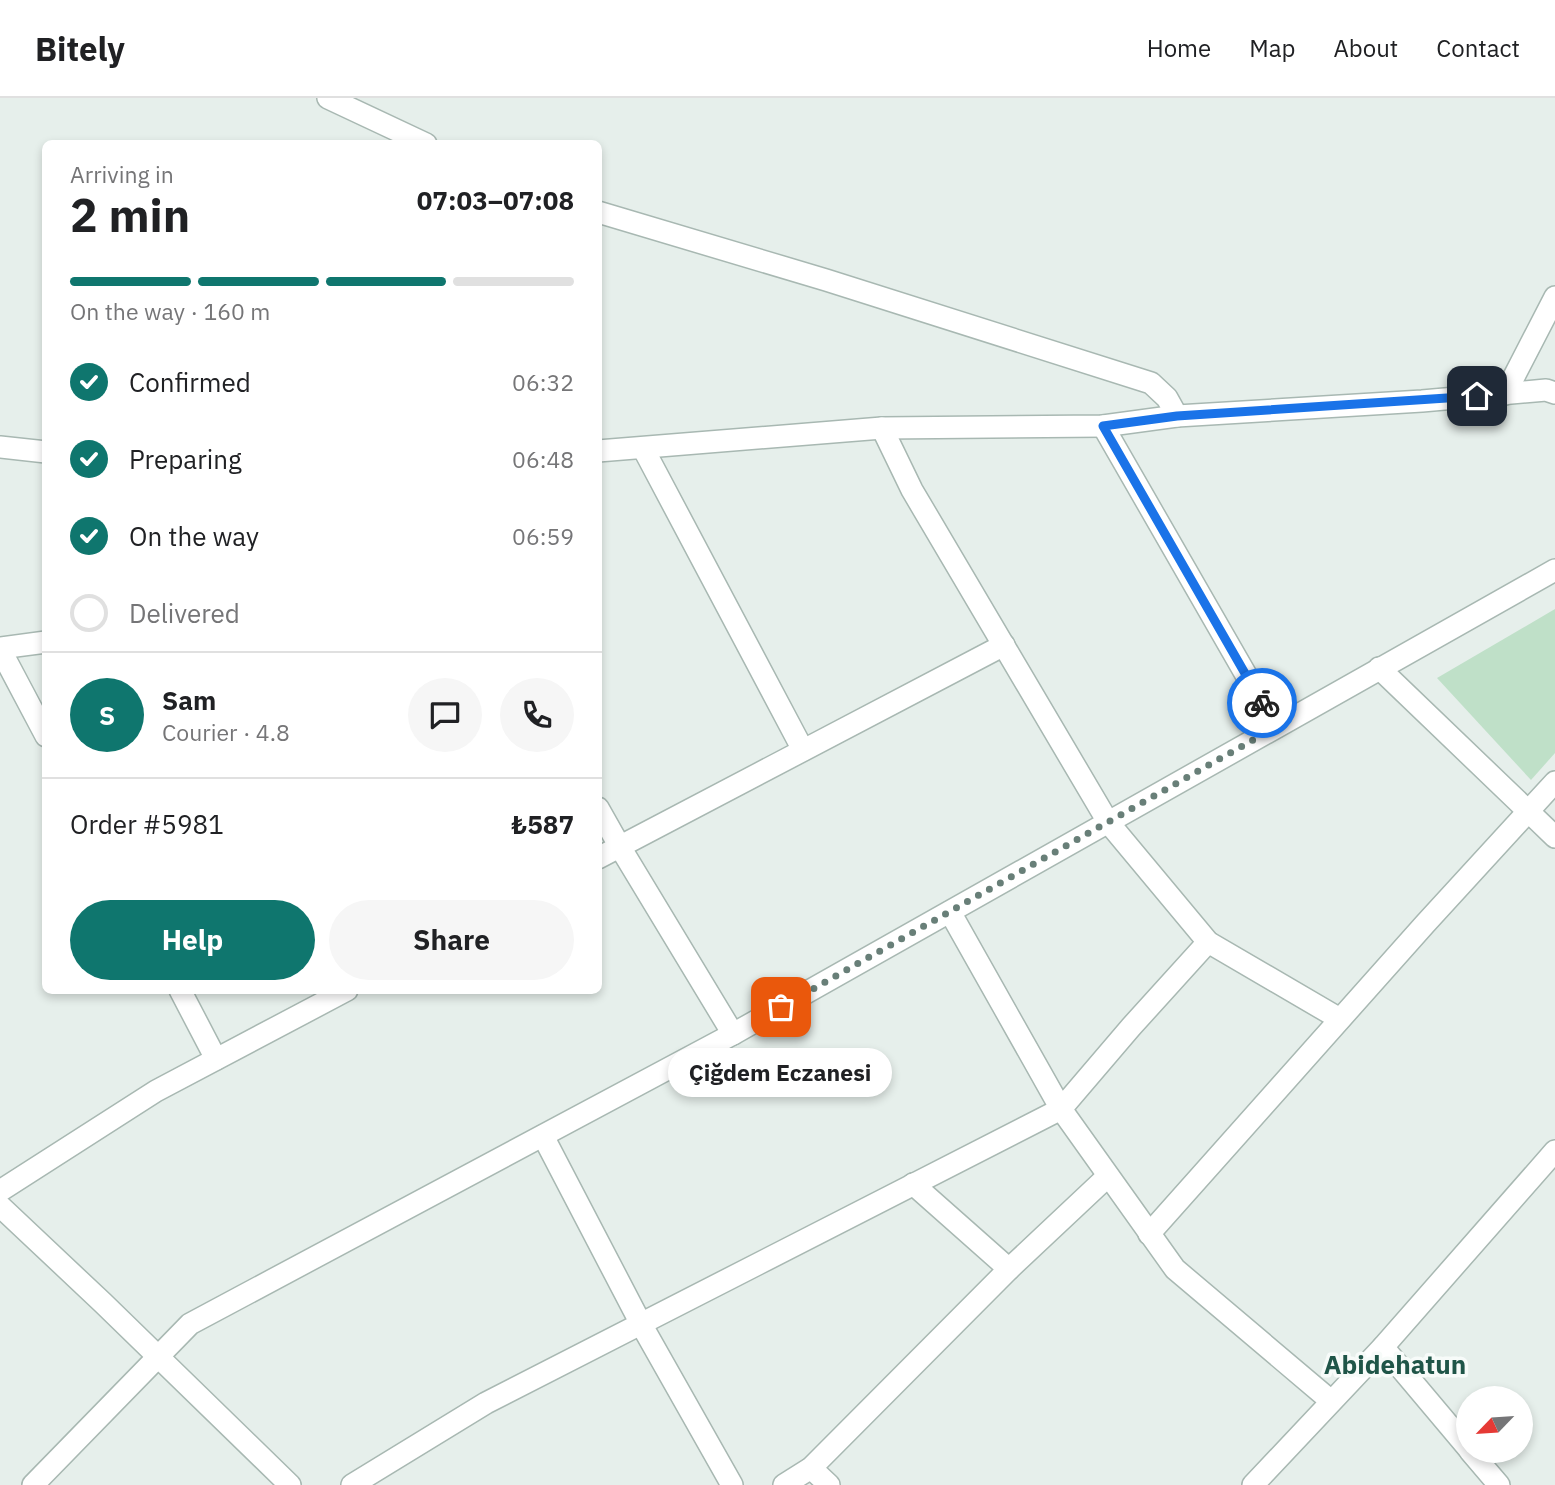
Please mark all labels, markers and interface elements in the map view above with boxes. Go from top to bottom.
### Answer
text: Bitely [35,27,125,70]
text: Home [1147,32,1211,64]
text: Map [1249,32,1295,64]
text: About [1333,32,1398,64]
text: Contact [1436,32,1520,64]
text: Arriving in [70,159,174,189]
text: 07:03–07:08 [417,183,574,217]
text: 2 min [70,185,190,245]
text: On the way · 160 m [70,296,270,326]
icon: check [70,363,108,401]
text: Confirmed [129,365,251,399]
pin [1447,366,1507,426]
text: 06:32 [512,367,574,397]
icon: home [1458,377,1496,415]
icon: check [70,440,108,478]
text: Preparing [129,442,242,476]
text: 06:48 [512,444,574,474]
icon: check [70,517,108,555]
text: On the way [129,519,259,553]
text: 06:59 [512,521,574,551]
text: Delivered [129,596,240,630]
courier [1227,668,1297,738]
button: chat [408,678,482,752]
button: phone [500,678,574,752]
text: Sam [162,683,216,717]
icon: bike [1243,684,1281,722]
text: S [99,698,115,732]
text: Courier · 4.8 [162,717,290,747]
text: Order #5981 [70,807,224,841]
text: ₺587 [511,807,574,841]
button: Help [70,900,315,980]
button: Share [329,900,574,980]
pin [751,977,811,1037]
icon: bag [762,988,800,1026]
callout: Çiğdem Eczanesi [669,1049,893,1098]
text: Çiğdem Eczanesi [689,1057,871,1087]
district label: Abidehatun [1324,1347,1466,1381]
north arrow [1456,1386,1533,1463]
map controls [1456,1386,1533,1463]

